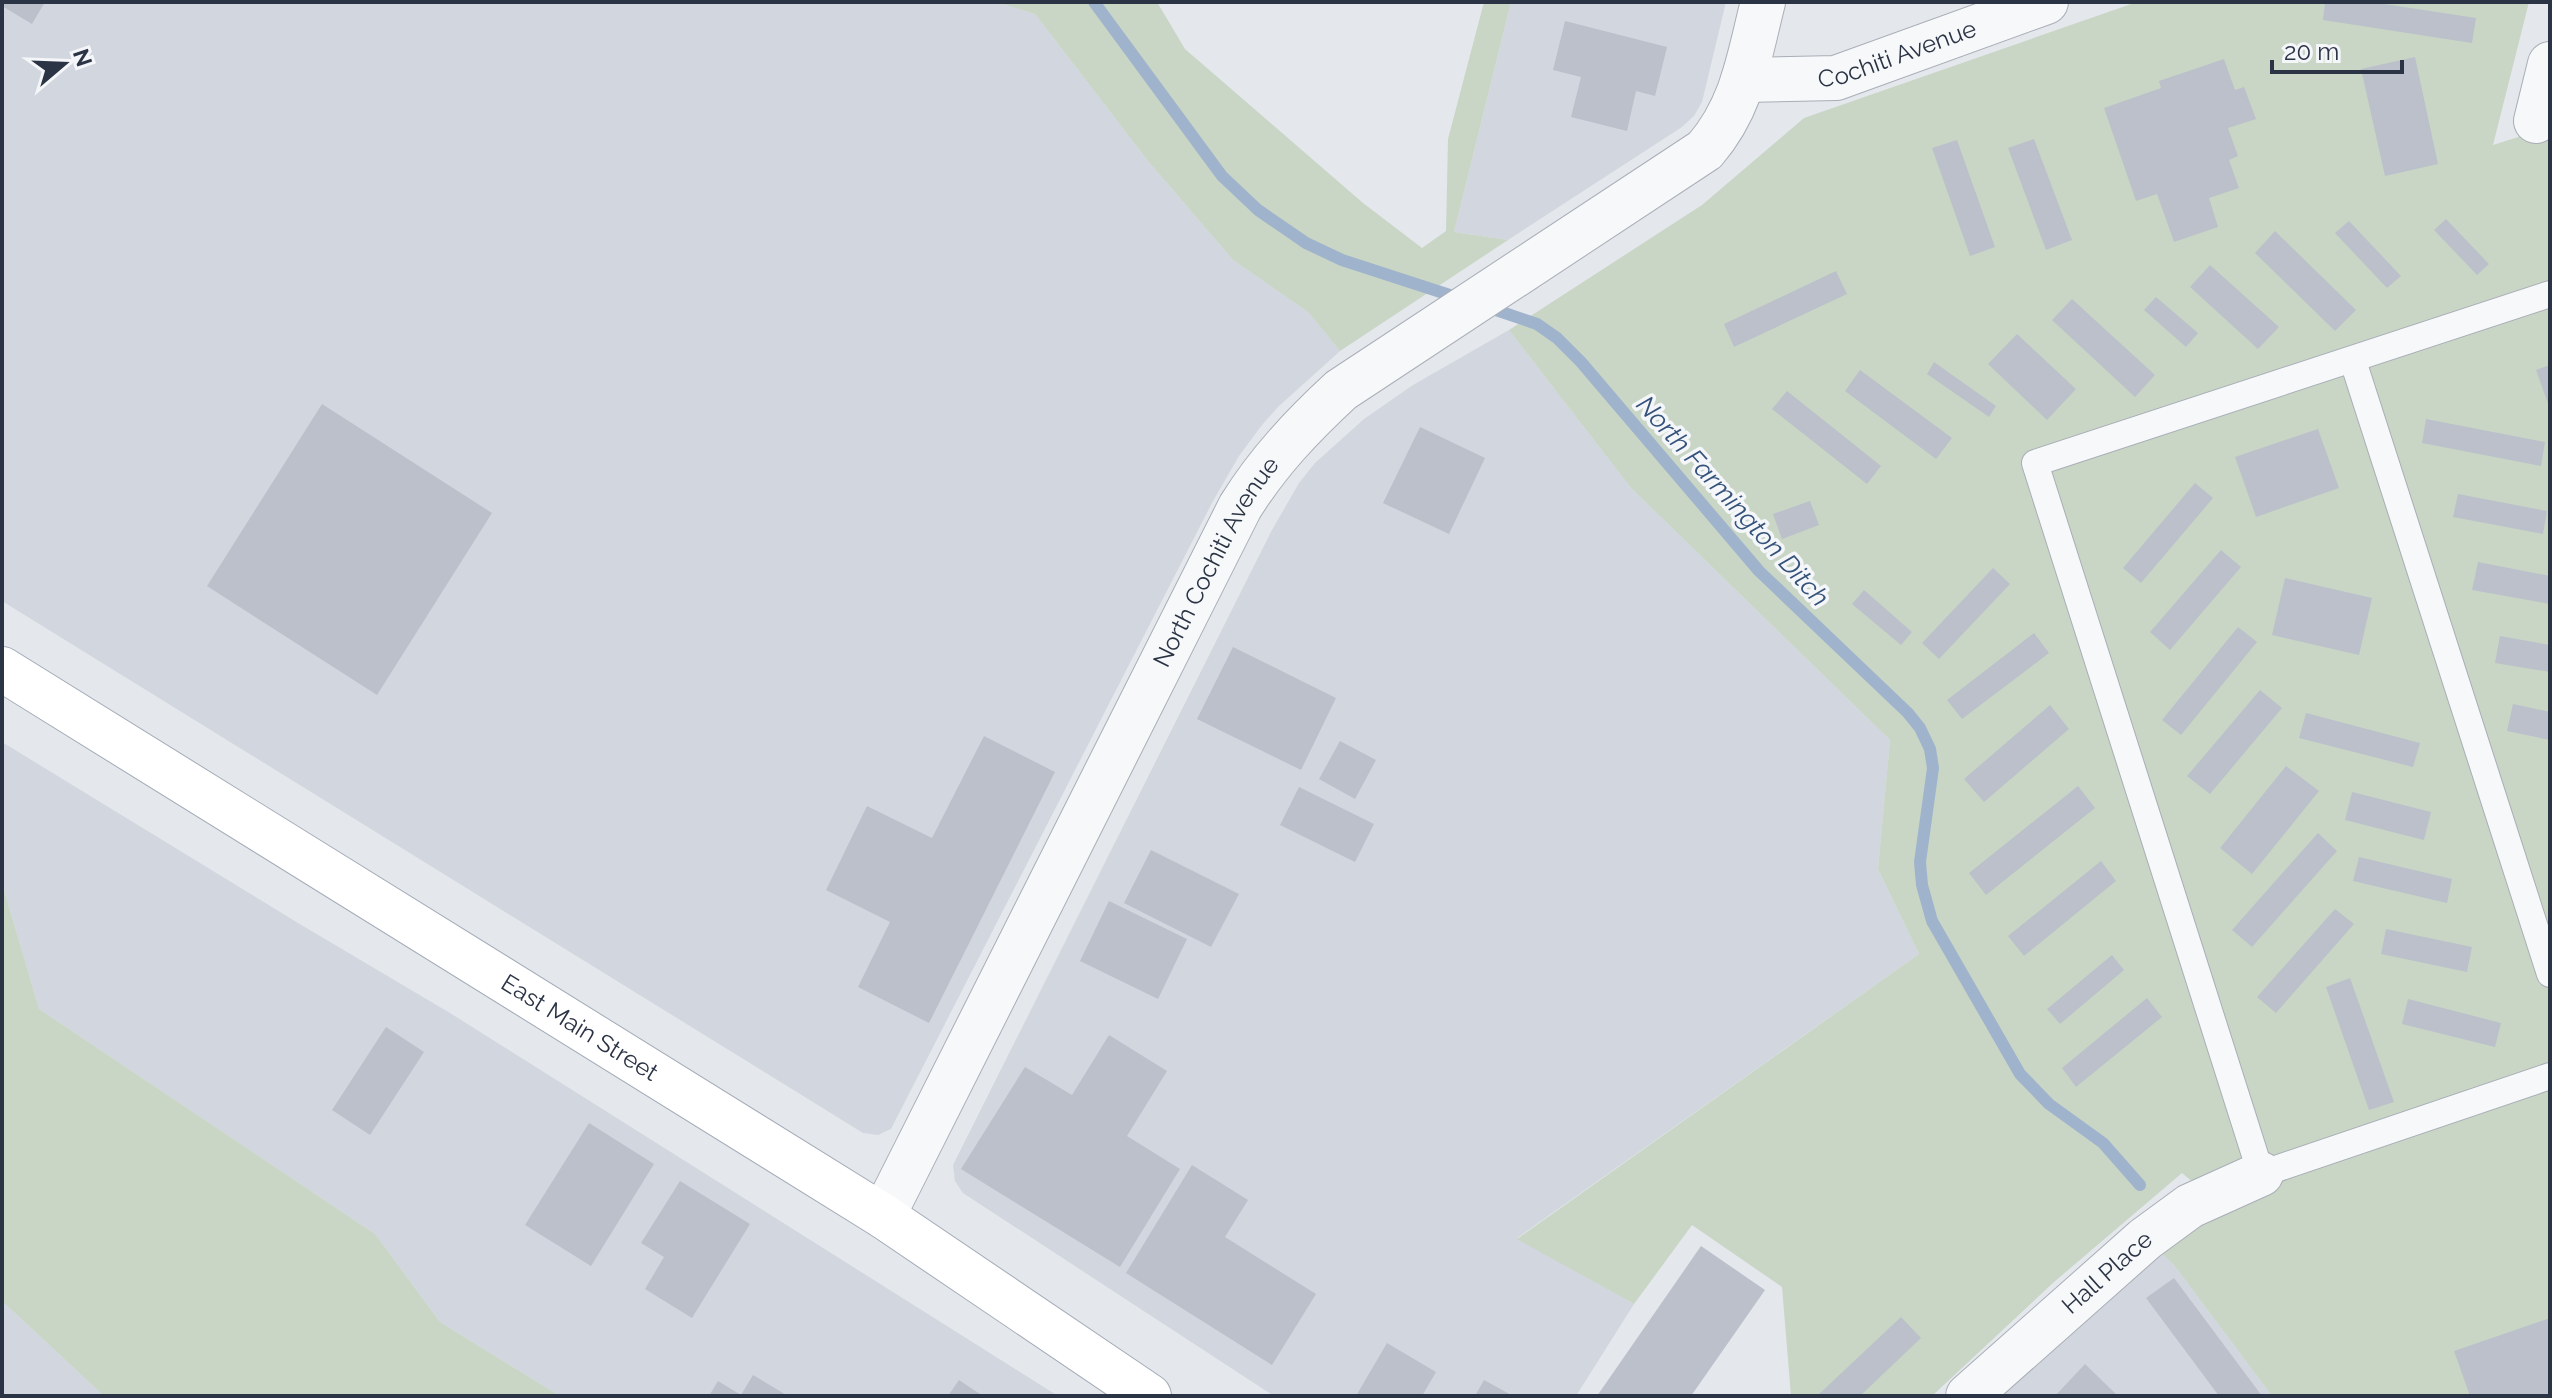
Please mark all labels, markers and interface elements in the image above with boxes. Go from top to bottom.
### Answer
street label: Cochiti Avenue [1818,14,1980,92]
north arrow [24,24,104,104]
scale bar [2272,24,2402,74]
text: 20 m [2284,37,2339,66]
text: N [68,45,98,70]
water label: North Farmington Ditch [1631,390,1835,612]
street label: North Cochiti Avenue [1147,451,1285,672]
street label: East Main Street [496,968,664,1087]
street label: Hall Place [2056,1225,2158,1320]

